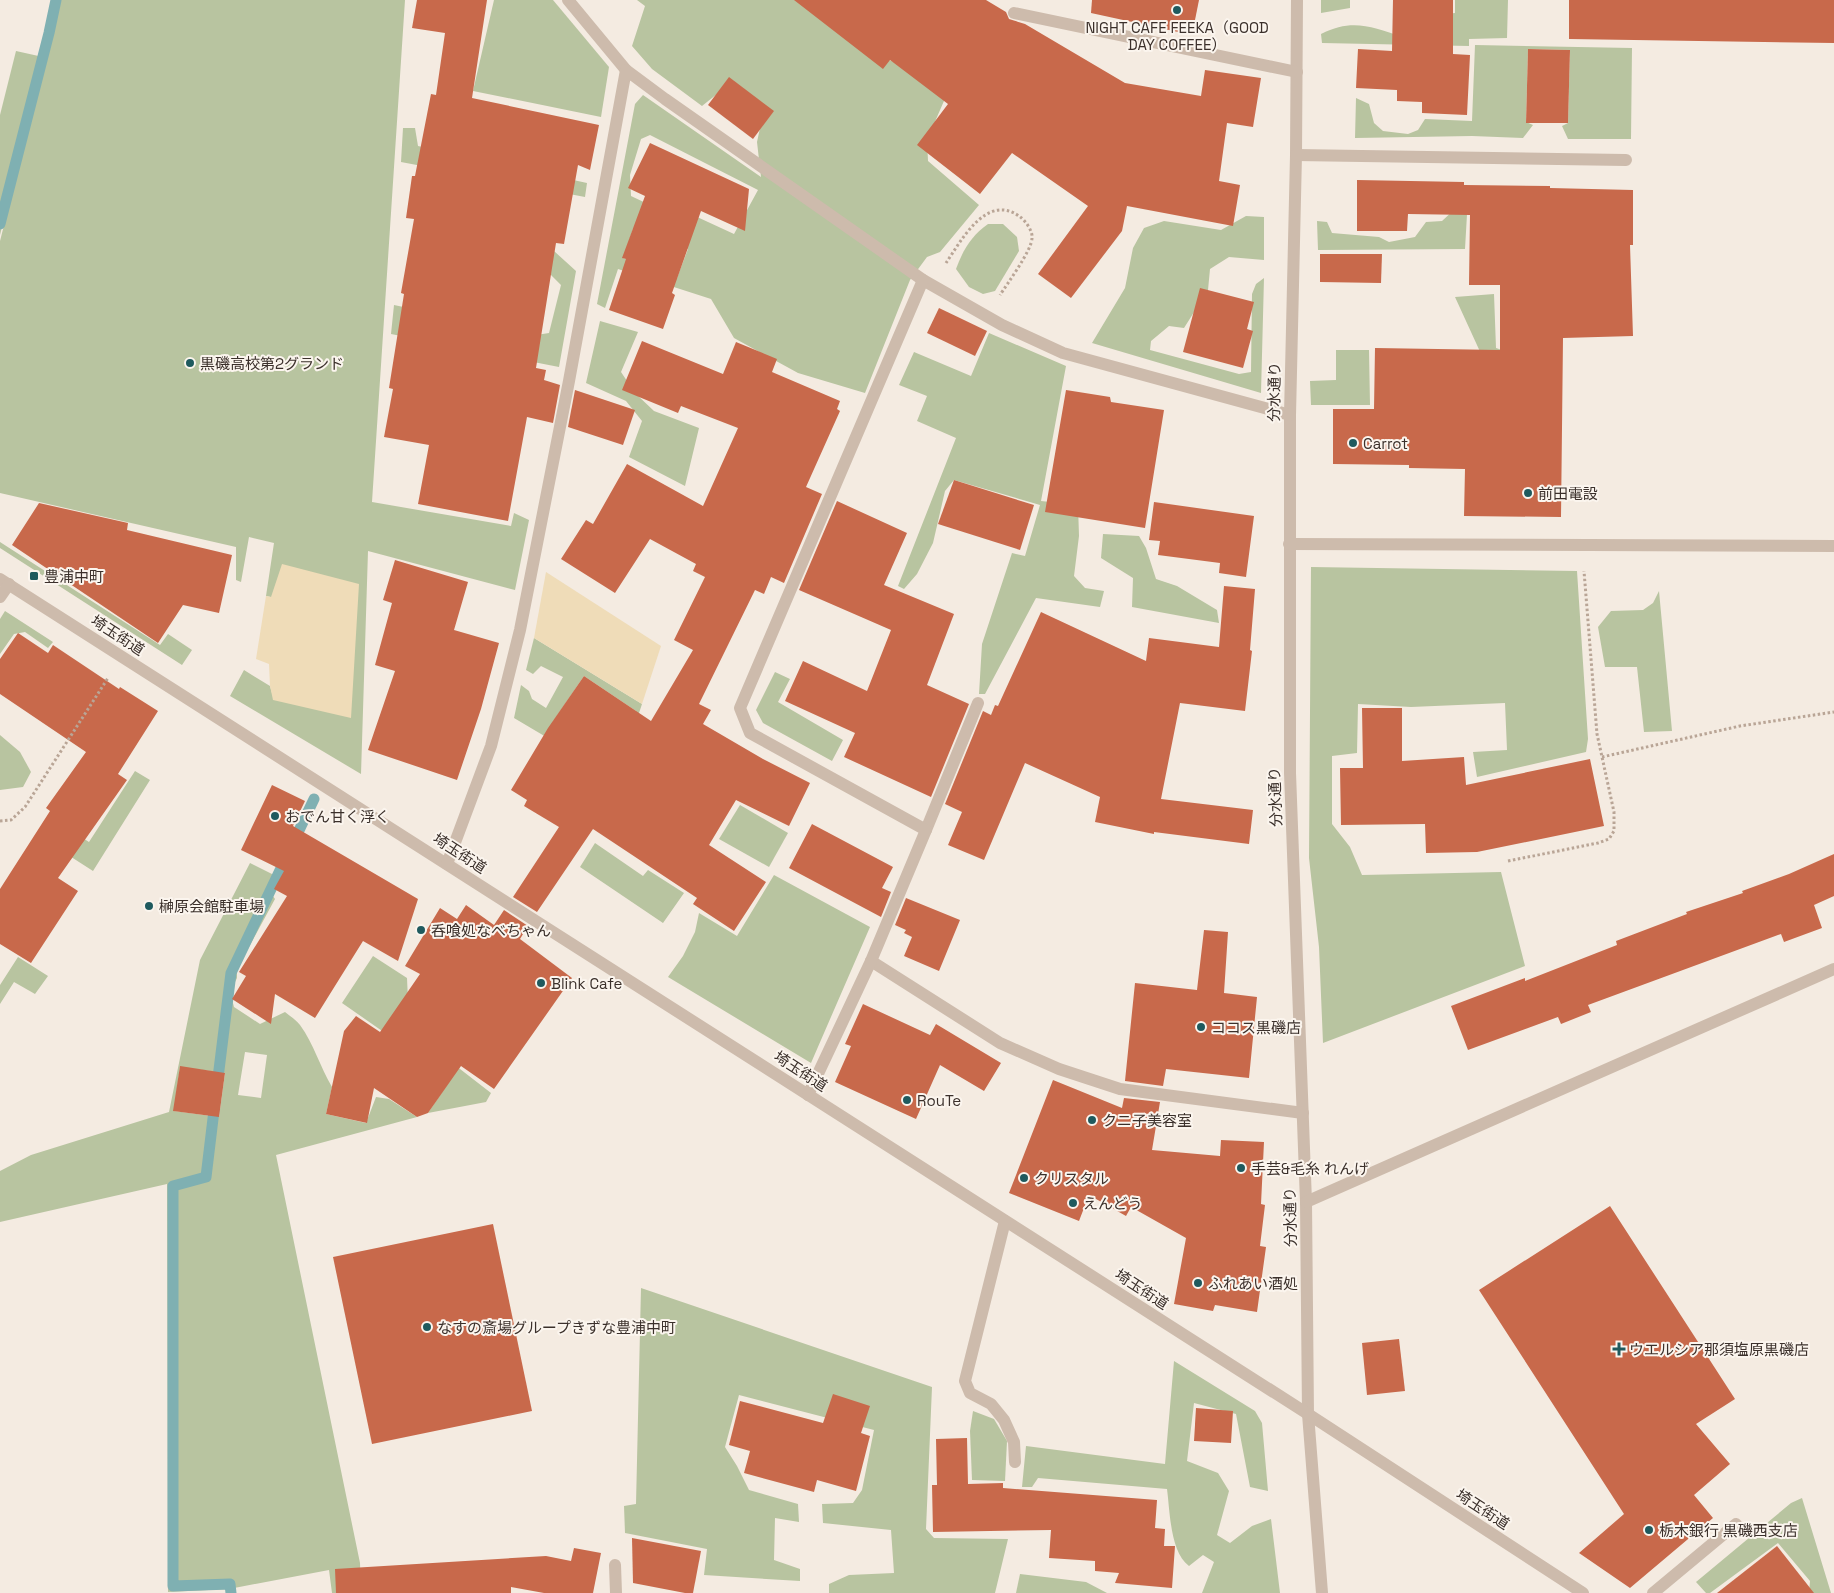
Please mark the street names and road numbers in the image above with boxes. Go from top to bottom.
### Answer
street label: 分水通り [1264,362,1284,422]
street label: 埼玉街道 [88,611,148,659]
street label: 分水通り [1264,767,1286,827]
street label: 埼玉街道 [430,829,490,877]
street label: 埼玉街道 [771,1047,831,1095]
street label: 分水通り [1280,1187,1300,1247]
street label: 埼玉街道 [1112,1265,1172,1313]
street label: 埼玉街道 [1453,1485,1513,1533]

